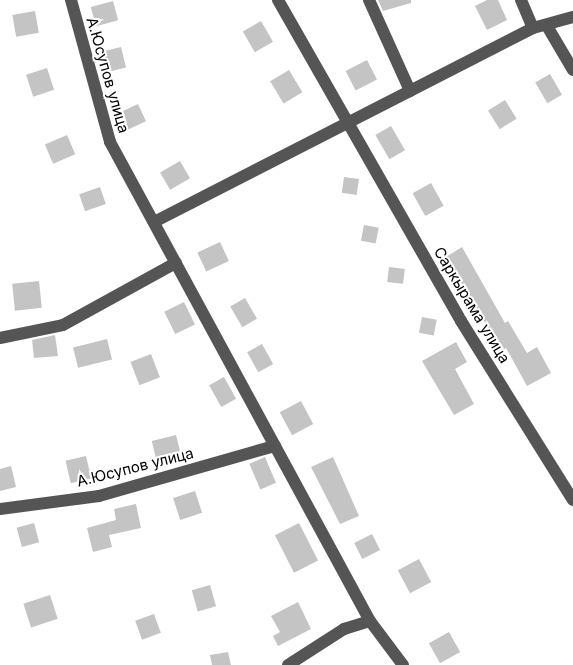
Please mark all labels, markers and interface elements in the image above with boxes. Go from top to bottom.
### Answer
street label: А.Юсупов улица [83,15,133,135]
street label: Саркырама улица [430,244,514,366]
street label: А.Юсупов улица [75,444,195,490]

